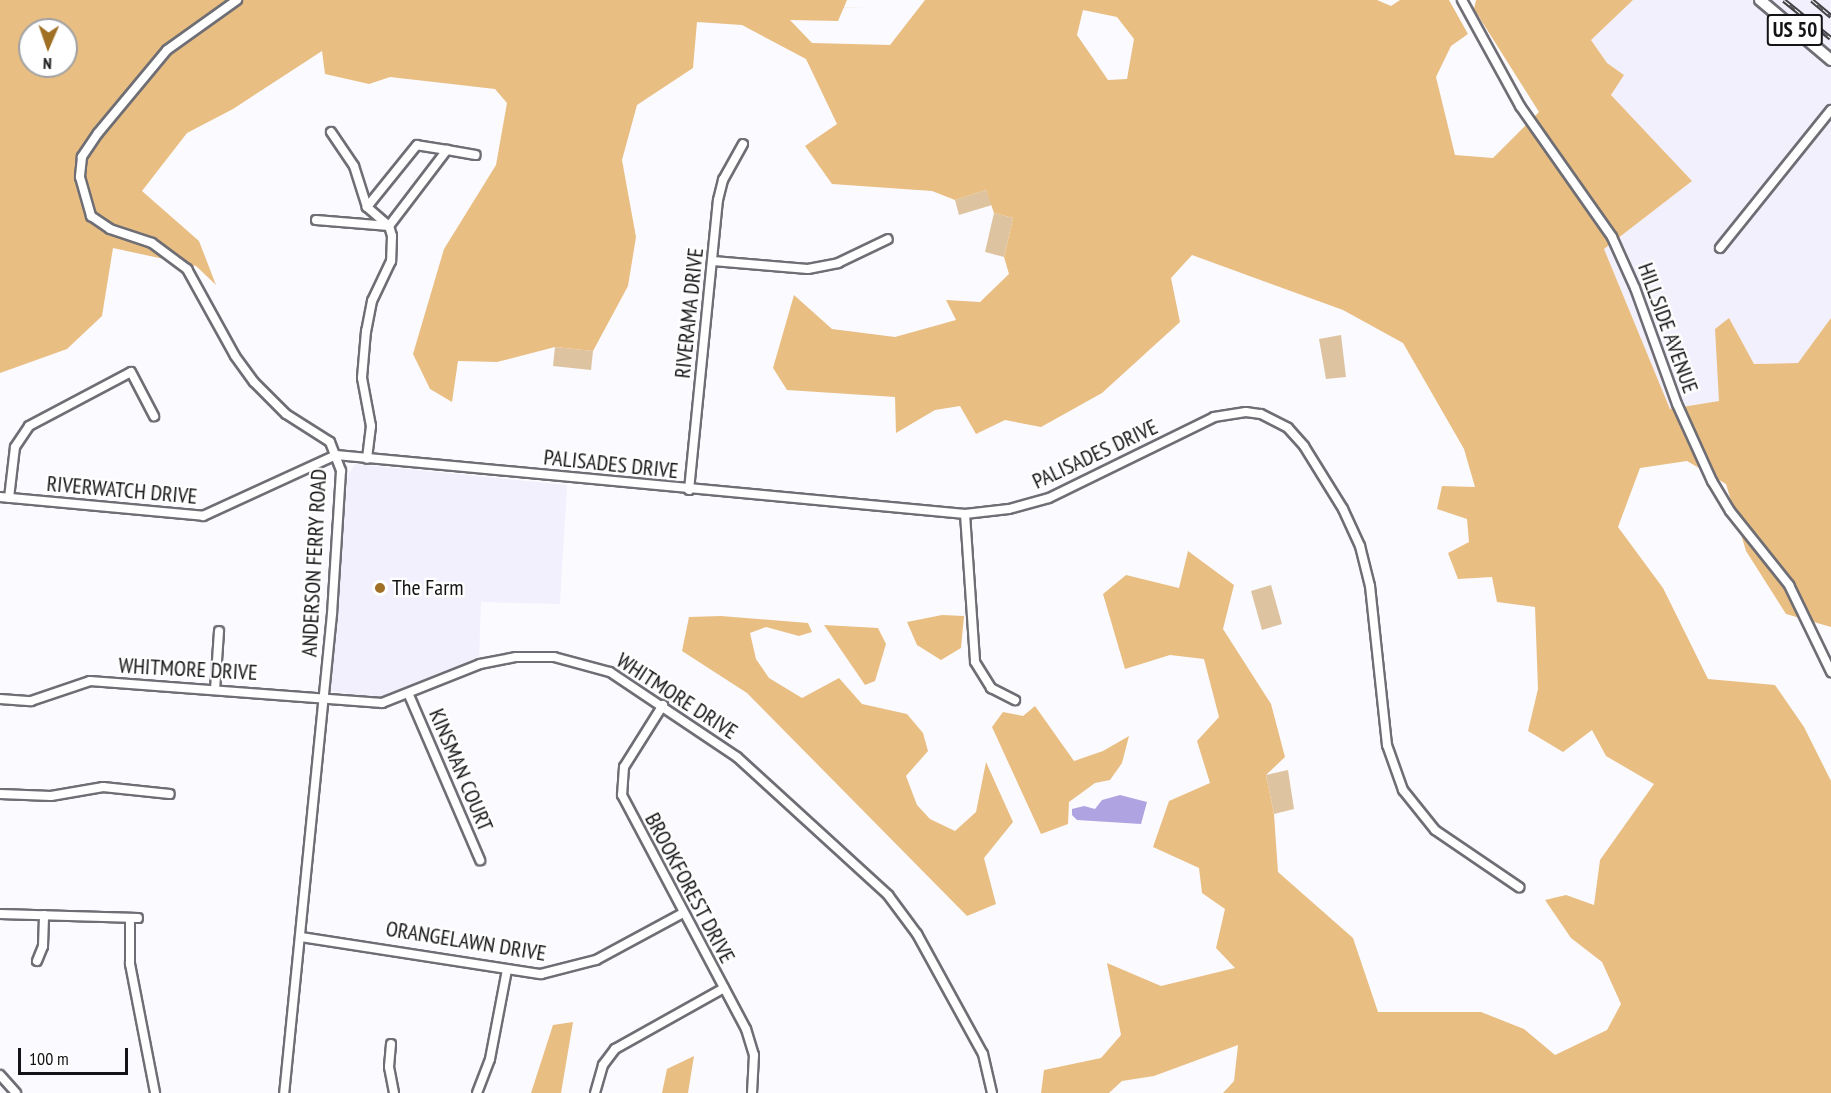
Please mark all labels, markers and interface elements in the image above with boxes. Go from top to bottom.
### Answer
road number: US 50 [1766,12,1824,48]
north arrow [18,18,78,78]
text: N [43,54,52,74]
street label: RIVERAMA DRIVE [669,246,709,380]
street label: HILLSIDE AVENUE [1632,259,1704,397]
street label: PALISADES DRIVE [1028,413,1162,495]
street label: PALISADES DRIVE [542,444,680,484]
street label: ANDERSON FERRY ROAD [296,468,332,658]
street label: RIVERWATCH DRIVE [46,470,198,510]
place label: The Farm [392,575,463,601]
marker: The Farm [373,581,387,595]
street label: WHITMORE DRIVE [611,647,743,745]
street label: WHITMORE DRIVE [118,652,258,686]
street label: KINSMAN COURT [423,705,499,835]
street label: BROOKFOREST DRIVE [639,808,741,968]
street label: ORANGELAWN DRIVE [384,915,548,967]
scale bar [21,1036,130,1074]
text: 100 m [29,1047,69,1070]

